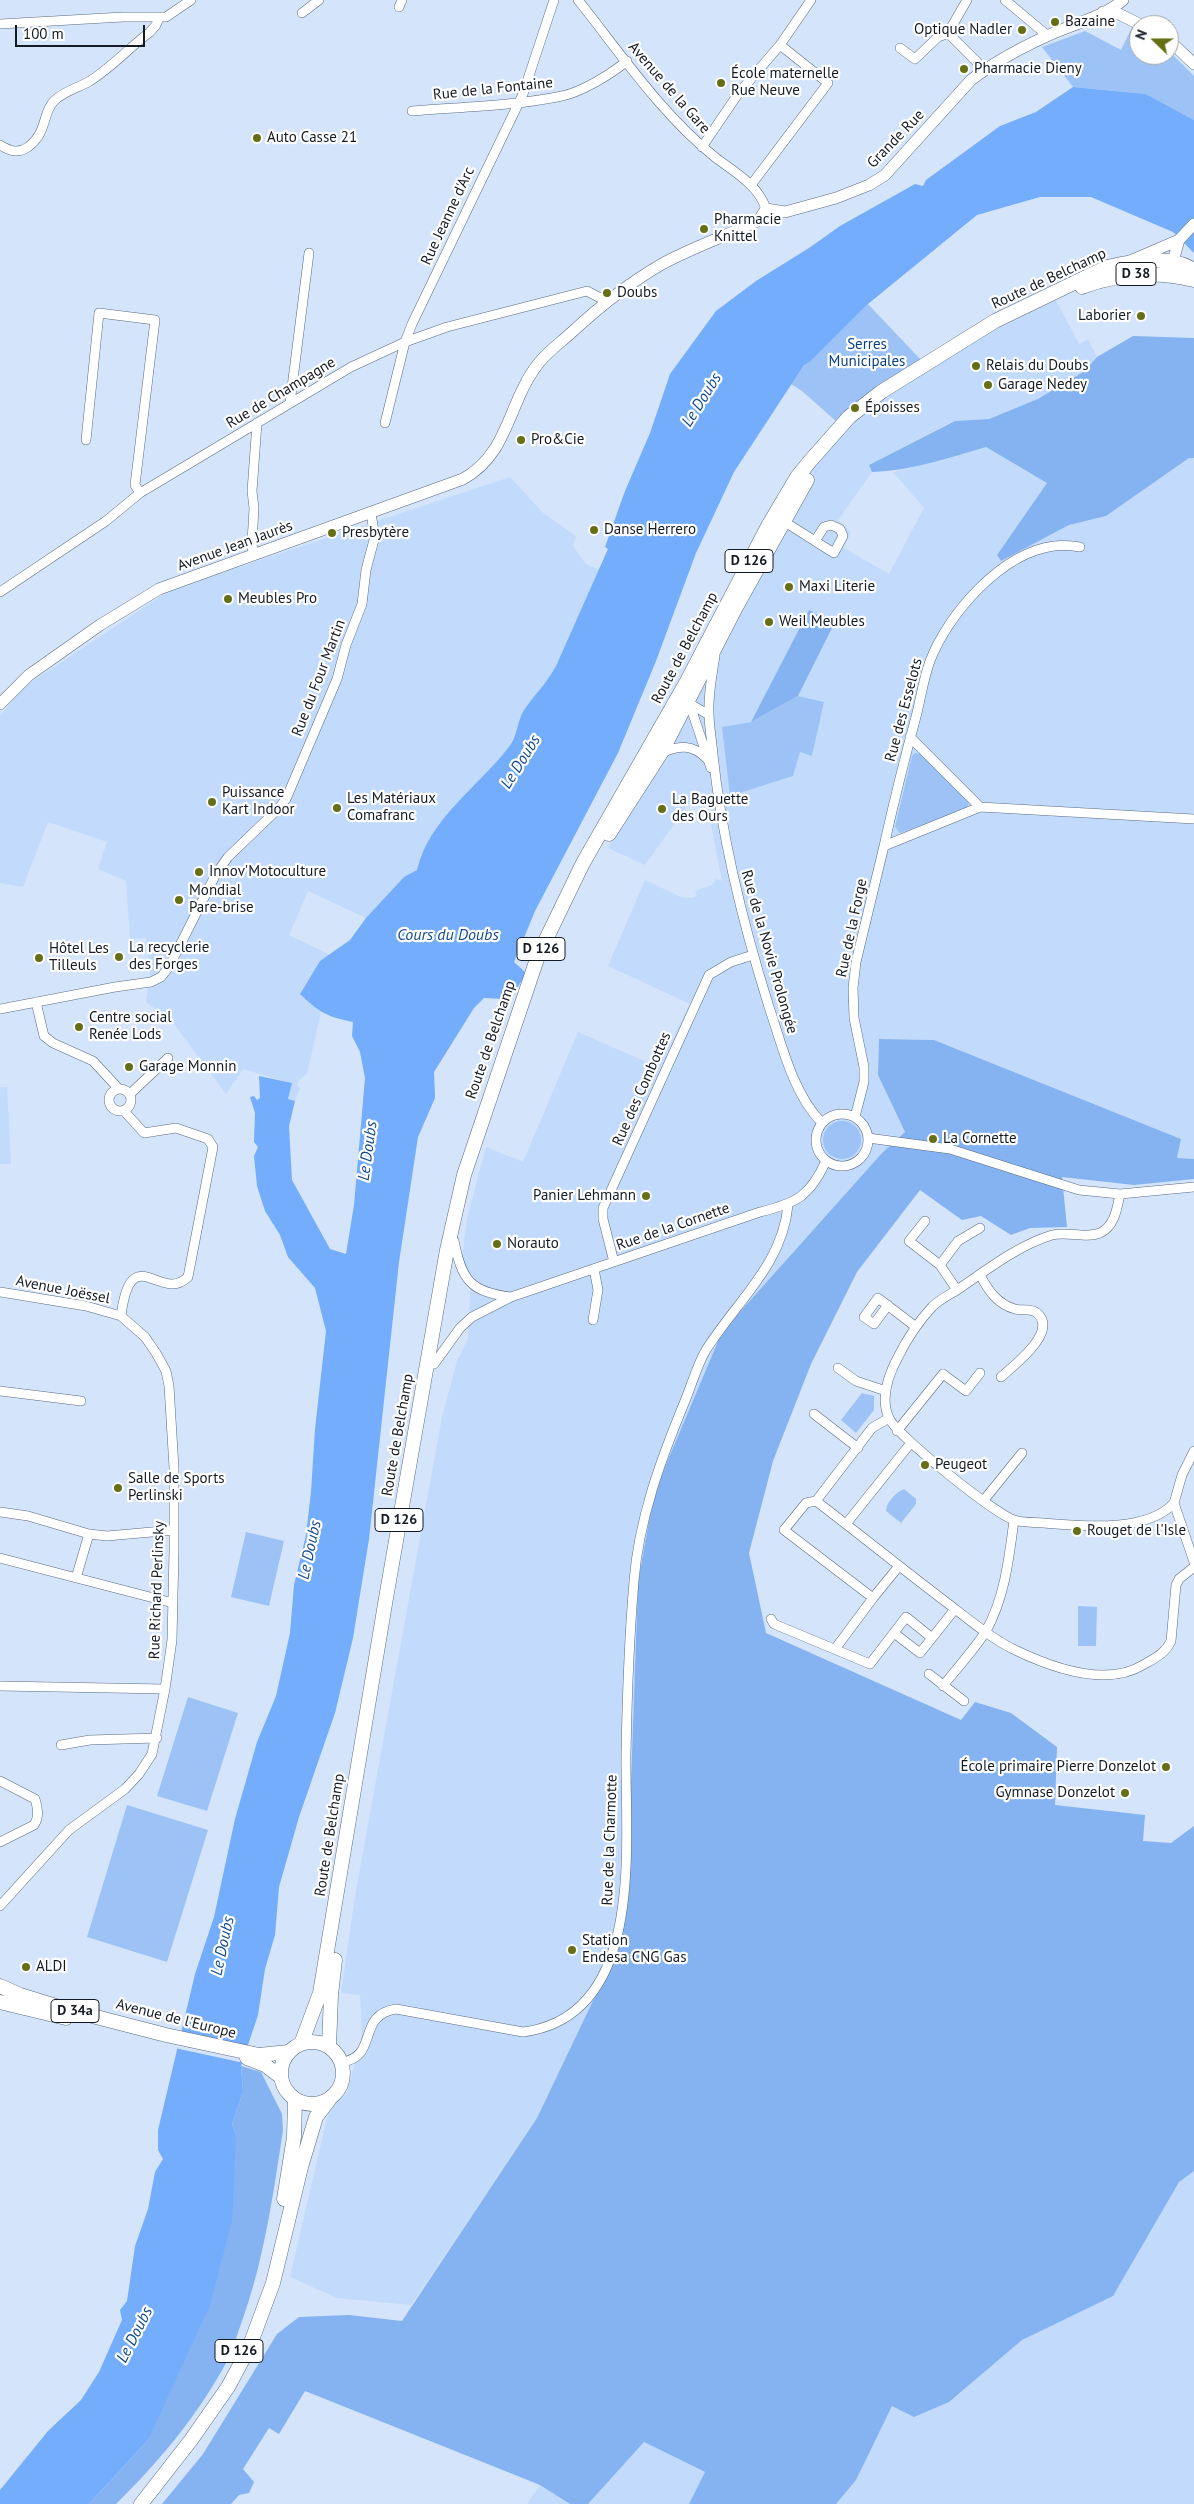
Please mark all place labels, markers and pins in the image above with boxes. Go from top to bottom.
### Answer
place label: Bazaine [1065,13,1115,31]
marker: Bazaine [1049,16,1061,28]
place label: Optique Nadler [914,21,1012,39]
marker: Optique Nadler [1016,24,1028,36]
place label: Pharmacie Dieny [974,60,1082,78]
marker: Pharmacie Dieny [958,63,970,75]
place label: École maternelle Rue Neuve [731,65,839,100]
marker: École maternelle Rue Neuve [715,77,727,89]
place label: Auto Casse 21 [267,129,357,147]
marker: Auto Casse 21 [251,132,263,144]
place label: Pharmacie Knittel [714,211,781,246]
marker: Pharmacie Knittel [698,223,710,235]
place label: Doubs [617,284,657,302]
marker: Doubs [601,287,613,299]
place label: Laborier [1078,307,1131,325]
marker: Laborier [1135,310,1147,322]
place label: Relais du Doubs [986,357,1088,375]
marker: Relais du Doubs [970,360,982,372]
place label: Garage Nedey [998,376,1087,394]
marker: Garage Nedey [982,379,994,391]
place label: Époisses [865,399,920,417]
marker: Époisses [849,402,861,414]
place label: Pro&Cie [531,431,584,449]
marker: Pro&Cie [515,434,527,446]
place label: Danse Herrero [604,521,696,539]
place label: Presbytère [342,524,409,542]
marker: Danse Herrero [588,524,600,536]
marker: Presbytère [326,527,338,539]
place label: Maxi Literie [799,578,875,596]
marker: Maxi Literie [783,581,795,593]
place label: Meubles Pro [238,590,317,608]
marker: Meubles Pro [222,593,234,605]
place label: Weil Meubles [779,613,865,631]
marker: Weil Meubles [763,616,775,628]
place label: Puissance Kart Indoor [222,784,295,819]
place label: Les Matériaux Comafranc [347,790,436,825]
place label: La Baguette des Ours [672,791,748,826]
marker: Puissance Kart Indoor [206,796,218,808]
marker: Les Matériaux Comafranc [331,802,343,814]
marker: La Baguette des Ours [656,803,668,815]
place label: Innov'Motoculture [209,863,326,881]
marker: Innov'Motoculture [193,866,205,878]
place label: Mondial Pare-brise [189,882,254,917]
marker: Mondial Pare-brise [173,894,185,906]
place label: La recyclerie des Forges [129,939,209,974]
place label: Hôtel Les Tilleuls [49,940,109,975]
marker: La recyclerie des Forges [113,951,125,963]
marker: Hôtel Les Tilleuls [33,952,45,964]
place label: Centre social Renée Lods [89,1009,172,1044]
marker: Centre social Renée Lods [73,1021,85,1033]
place label: Garage Monnin [139,1058,236,1076]
marker: Garage Monnin [123,1061,135,1073]
place label: La Cornette [943,1130,1017,1148]
marker: La Cornette [927,1133,939,1145]
place label: Panier Lehmann [533,1187,636,1205]
marker: Panier Lehmann [640,1190,652,1202]
place label: Norauto [507,1235,559,1253]
marker: Norauto [491,1238,503,1250]
place label: Peugeot [935,1456,987,1474]
marker: Peugeot [919,1459,931,1471]
place label: Salle de Sports Perlinski [128,1470,225,1505]
marker: Salle de Sports Perlinski [112,1482,124,1494]
place label: Rouget de l'Isle [1087,1522,1186,1540]
marker: Rouget de l'Isle [1071,1525,1083,1537]
place label: École primaire Pierre Donzelot [960,1758,1156,1776]
marker: École primaire Pierre Donzelot [1160,1761,1172,1773]
place label: Gymnase Donzelot [995,1784,1115,1802]
marker: Gymnase Donzelot [1119,1787,1131,1799]
place label: Station Endesa CNG Gas [582,1932,686,1967]
marker: Station Endesa CNG Gas [566,1944,578,1956]
place label: ALDI [36,1958,67,1976]
marker: ALDI [20,1961,32,1973]

